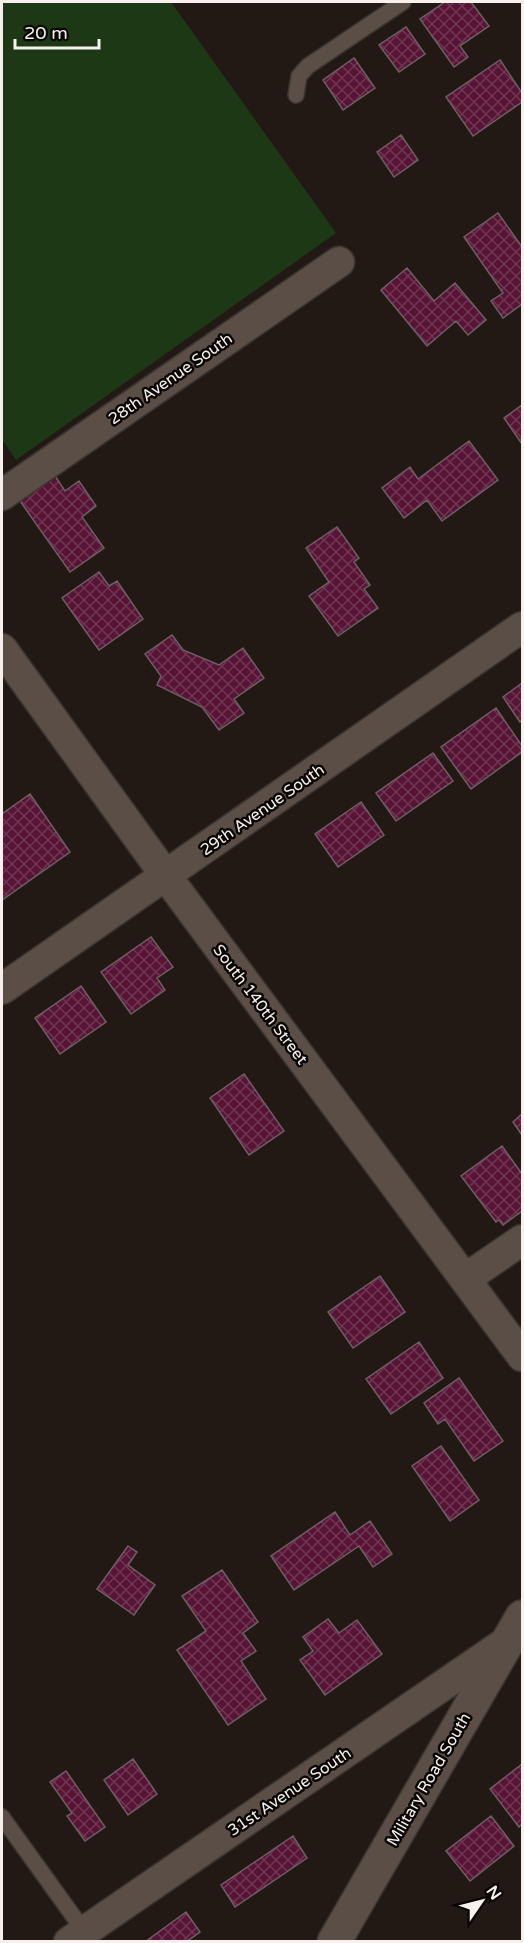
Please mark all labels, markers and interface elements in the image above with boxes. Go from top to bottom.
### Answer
scale bar [15,12,99,50]
text: 20 m [24,22,68,44]
street label: 28th Avenue South [105,329,236,429]
street label: 29th Avenue South [197,760,328,860]
street label: South 140th Street [209,941,312,1069]
street label: Military Road South [383,1709,475,1850]
street label: 31st Avenue South [224,1743,355,1841]
north arrow [452,1871,512,1931]
text: N [482,1882,505,1904]

